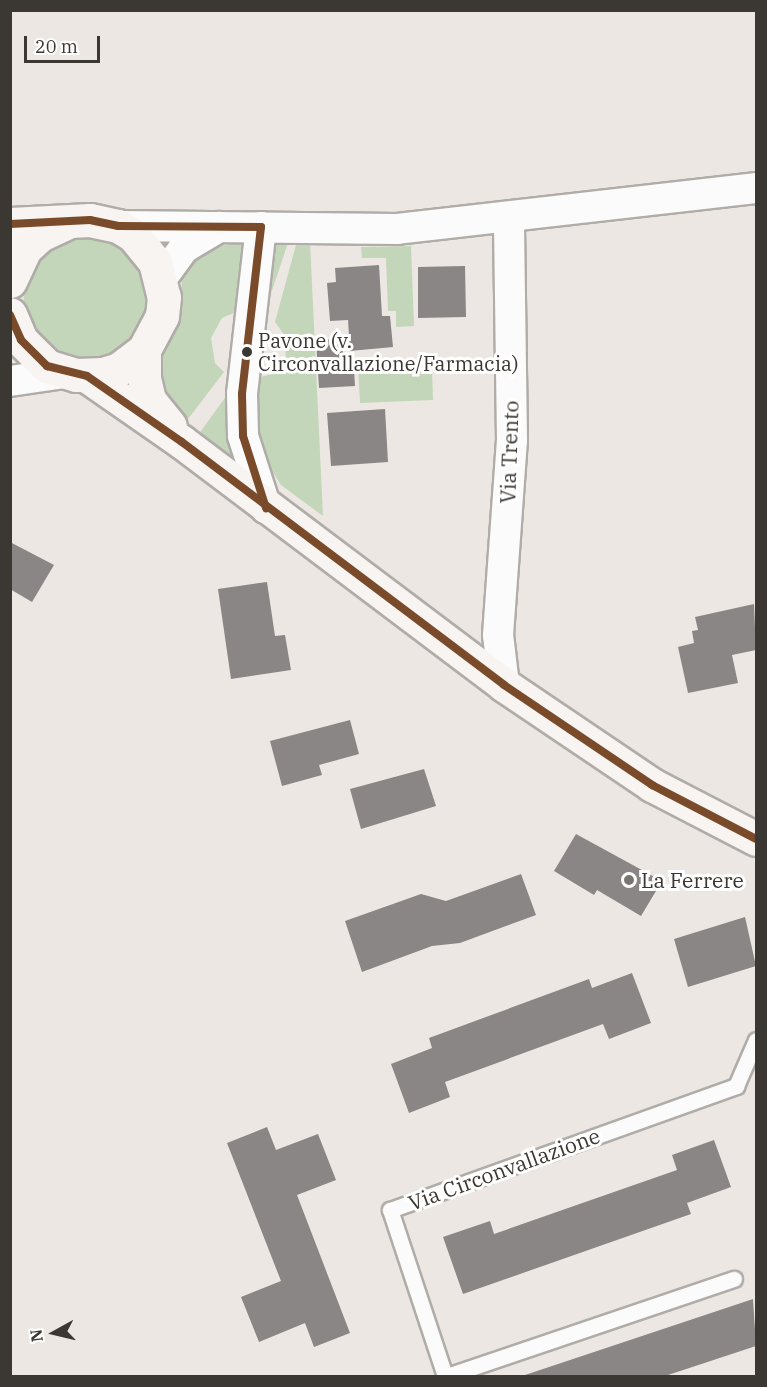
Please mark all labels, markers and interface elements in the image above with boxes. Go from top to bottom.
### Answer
scale bar [27,24,104,62]
text: 20 m [35,35,78,58]
place label: Pavone (v. Circonvallazione/Farmacia) [258,328,518,375]
marker: Pavone (v. Circonvallazione/Farmacia) [241,346,253,358]
street label: Via Trento [495,400,523,504]
place label: La Ferrere [641,867,744,893]
marker: La Ferrere [622,873,636,887]
street label: Via Circonvallazione [405,1123,603,1215]
north arrow [24,1303,84,1363]
text: N [25,1328,47,1343]

